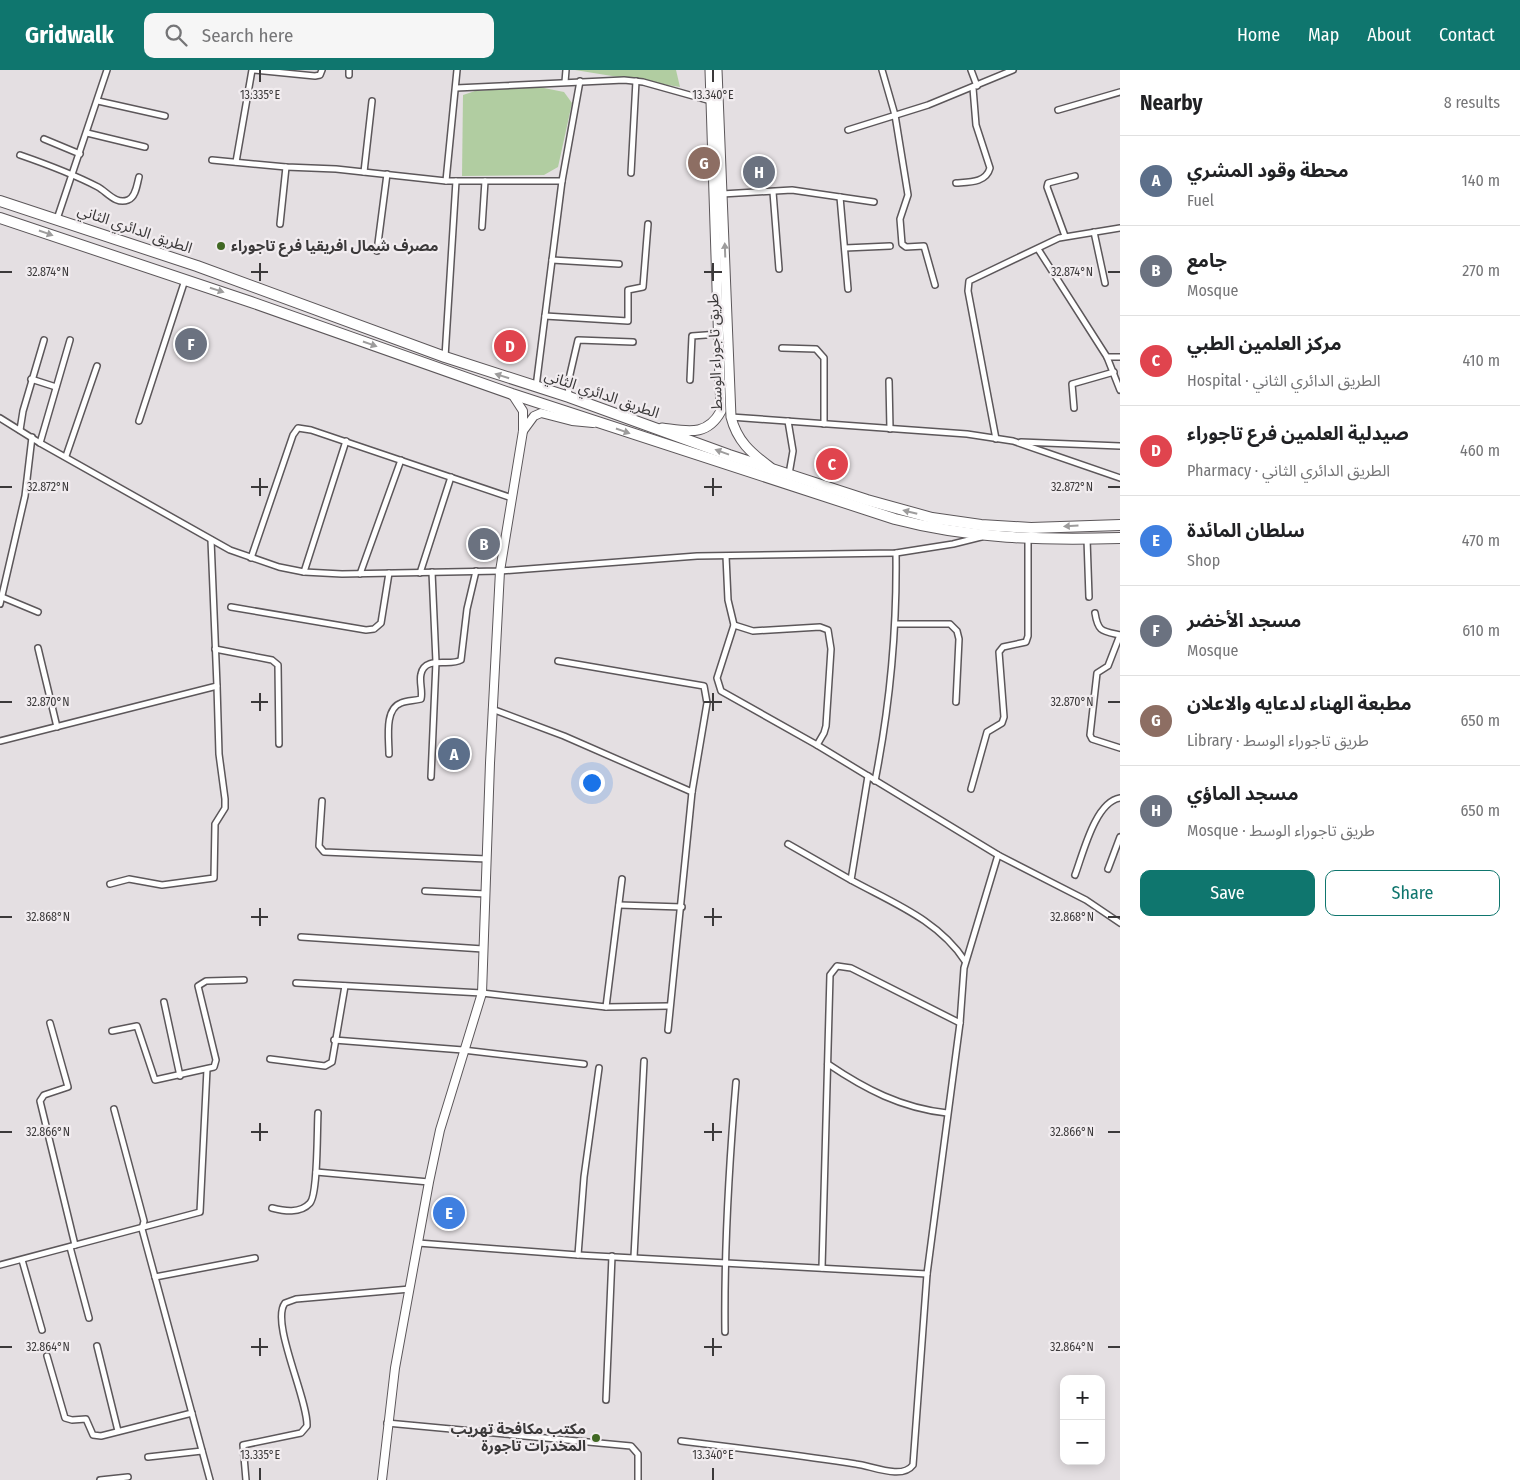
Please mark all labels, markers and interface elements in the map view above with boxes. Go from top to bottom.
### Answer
search box [144,13,494,58]
text: Gridwalk [25,21,114,49]
icon: search [162,21,190,49]
text: Search here [202,24,293,47]
text: Home [1237,24,1280,46]
text: Map [1308,24,1339,46]
text: About [1367,24,1411,46]
text: Contact [1439,24,1495,46]
text: 13.335°E [240,88,280,102]
text: 13.340°E [692,88,734,102]
text: Nearby [1140,90,1202,116]
text: 8 results [1444,93,1500,112]
pin: G [688,144,720,182]
pin: H [743,153,775,191]
text: محطة وقود المشري [1187,159,1348,182]
text: A [1152,171,1160,190]
text: 140 m [1462,171,1500,190]
text: Fuel [1187,191,1214,210]
street label: الطريق الدائري الثاني [74,201,195,259]
one-way arrow [39,230,54,237]
place label: مصرف شمال افريقيا فرع تاجوراء [231,237,439,257]
marker: مصرف شمال افريقيا فرع تاجوراء [215,240,227,252]
one-way arrow [720,241,728,257]
text: جامع [1187,249,1227,272]
text: B [1152,261,1160,280]
text: 270 m [1462,261,1500,280]
text: 32.874°N [27,265,69,279]
text: 32.874°N [1051,265,1093,279]
text: Mosque [1187,281,1238,300]
one-way arrow [210,287,225,295]
street label: طريق تاجوراء الوسط [704,293,727,411]
pin: F [175,325,207,363]
pin: D [494,327,526,365]
text: مركز العلمين الطبي [1187,332,1342,355]
one-way arrow [363,341,378,348]
text: C [1152,351,1160,370]
text: 410 m [1462,351,1500,370]
street label: الطريق الدائري الثاني [541,366,662,424]
text: Hospital · الطريق الدائري الثاني [1187,371,1381,390]
one-way arrow [495,372,510,379]
text: صيدلية العلمين فرع تاجوراء [1187,422,1409,445]
one-way arrow [616,427,631,435]
text: D [1151,441,1161,460]
text: 460 m [1460,441,1500,460]
pin: C [816,445,848,483]
one-way arrow [714,448,729,456]
text: Pharmacy · الطريق الدائري الثاني [1187,461,1390,480]
text: 32.872°N [27,480,69,494]
text: 32.872°N [1051,480,1093,494]
one-way arrow [903,508,918,516]
text: سلطان المائدة [1187,519,1305,542]
one-way arrow [1063,523,1079,531]
pin: B [468,525,500,563]
text: E [1152,531,1160,550]
text: 470 m [1462,531,1500,550]
text: Shop [1187,551,1220,570]
text: مسجد الأخضر [1187,609,1301,632]
text: F [1152,621,1160,640]
text: 610 m [1462,621,1500,640]
text: Mosque [1187,641,1238,660]
text: مطبعة الهناء لدعايه والاعلان [1187,692,1411,715]
text: 32.870°N [27,695,69,709]
text: 32.870°N [1051,695,1093,709]
text: G [1151,711,1161,730]
text: 650 m [1460,711,1500,730]
text: Library · طريق تاجوراء الوسط [1187,731,1369,750]
pin: A [438,735,470,773]
your location [579,770,605,796]
text: مسجد الماؤي [1187,782,1298,805]
text: H [1151,801,1161,820]
text: 650 m [1460,801,1500,820]
text: Mosque · طريق تاجوراء الوسط [1187,821,1375,840]
button: Save [1140,870,1315,916]
button: Share [1325,870,1500,916]
text: 32.868°N [26,910,70,924]
text: 32.868°N [1050,910,1094,924]
text: 32.866°N [26,1125,70,1139]
text: 32.866°N [1050,1125,1094,1139]
pin: E [433,1194,465,1232]
text: 32.864°N [26,1340,70,1354]
text: 32.864°N [1050,1340,1094,1354]
map controls [1060,1375,1105,1465]
button: + [1060,1375,1105,1420]
place label: مكتب مكافحة تهريب المخدرات تاجورة [451,1420,586,1455]
button: − [1060,1420,1105,1465]
marker: مكتب مكافحة تهريب المخدرات تاجورة [590,1432,602,1444]
text: 13.335°E [240,1448,280,1462]
text: 13.340°E [692,1448,734,1462]

